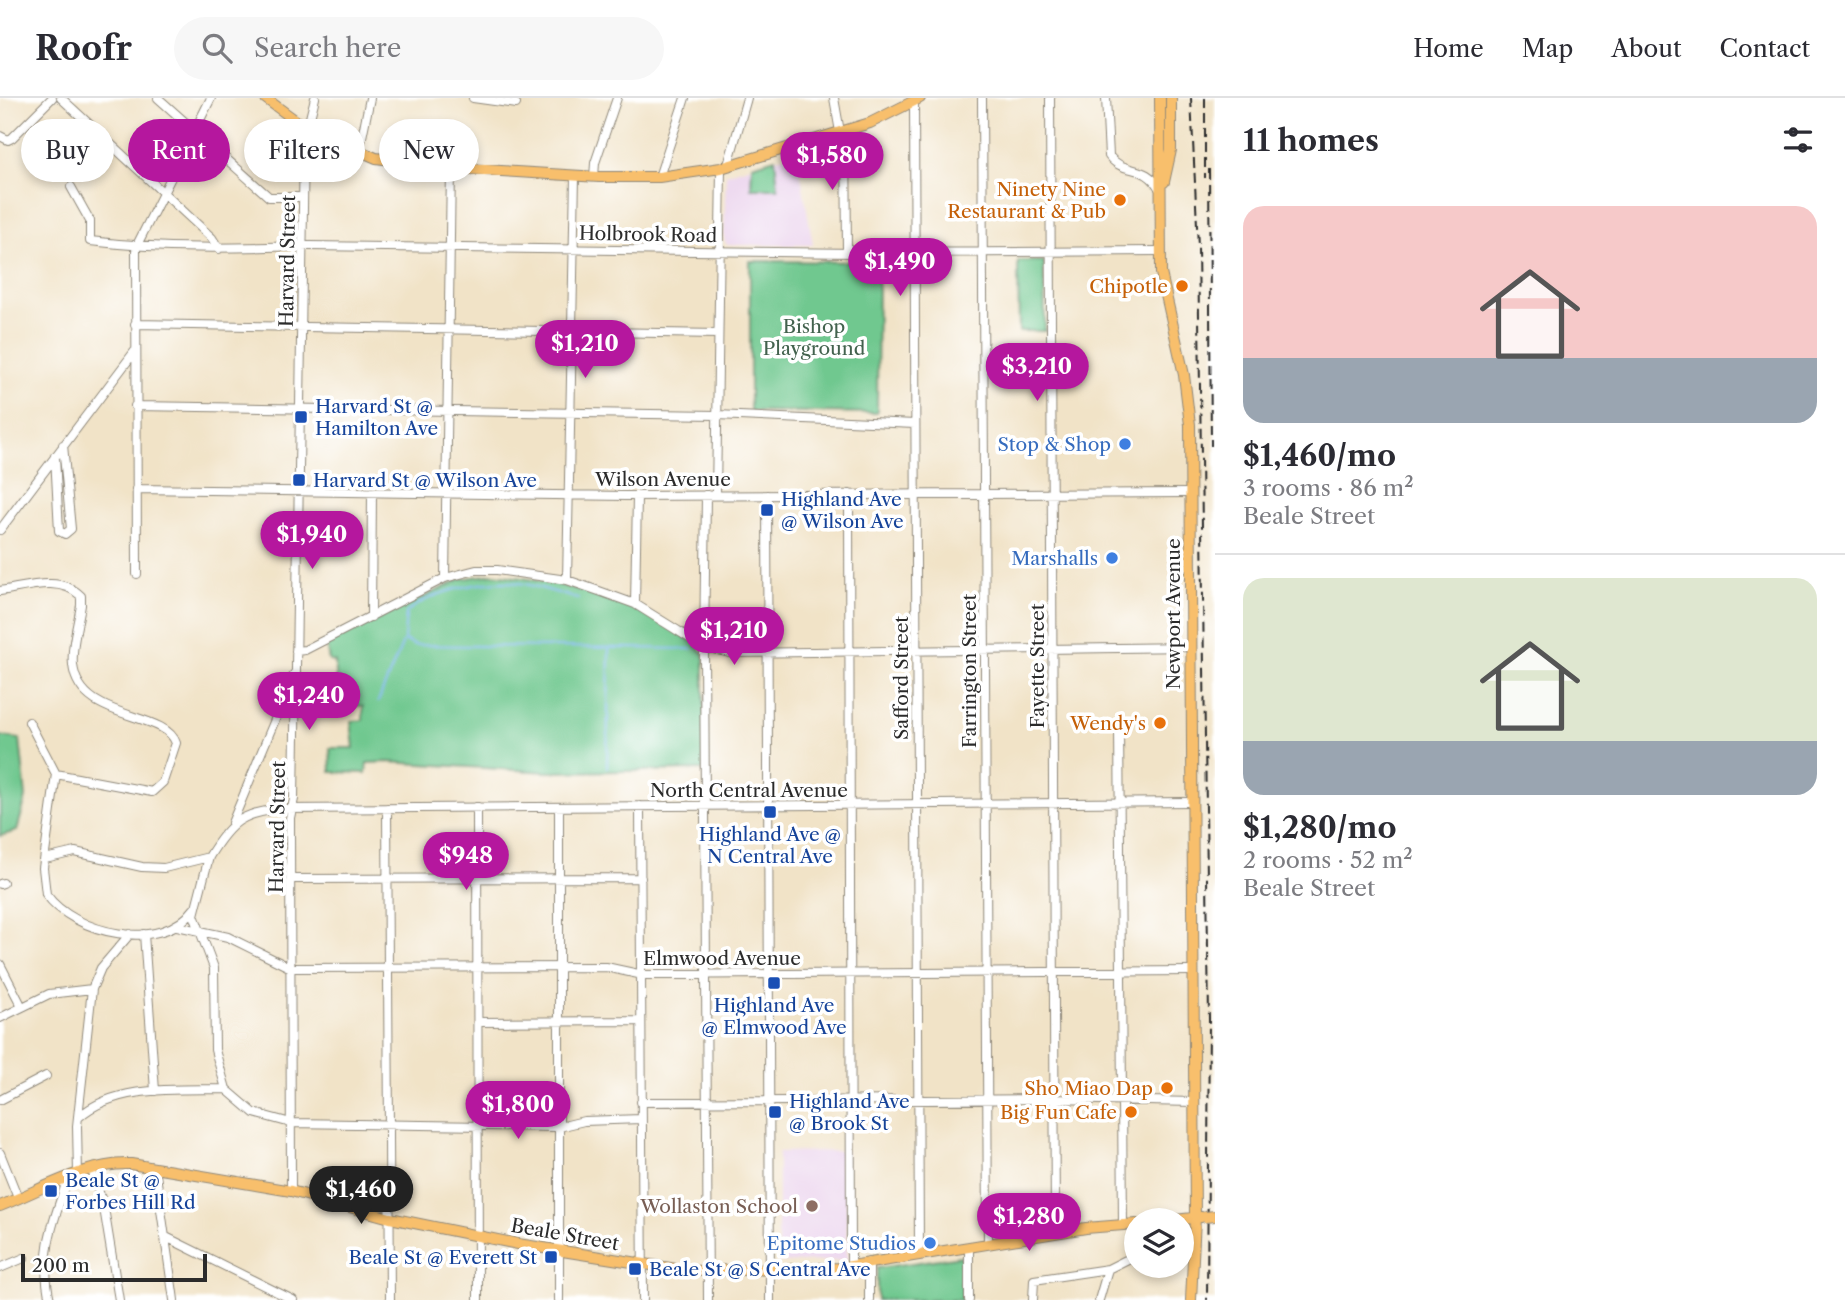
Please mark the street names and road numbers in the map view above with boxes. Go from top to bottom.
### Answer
street label: Harvard Street [275,194,300,327]
street label: Holbrook Road [579,222,718,247]
street label: Wilson Avenue [594,468,731,491]
street label: Newport Avenue [1162,538,1185,690]
street label: Farrington Street [958,593,981,748]
street label: Fayette Street [1026,603,1049,728]
street label: Safford Street [890,616,913,740]
street label: Harvard Street [265,760,290,893]
street label: North Central Avenue [650,779,848,802]
street label: Elmwood Avenue [643,947,801,970]
street label: Beale Street [509,1214,621,1255]

